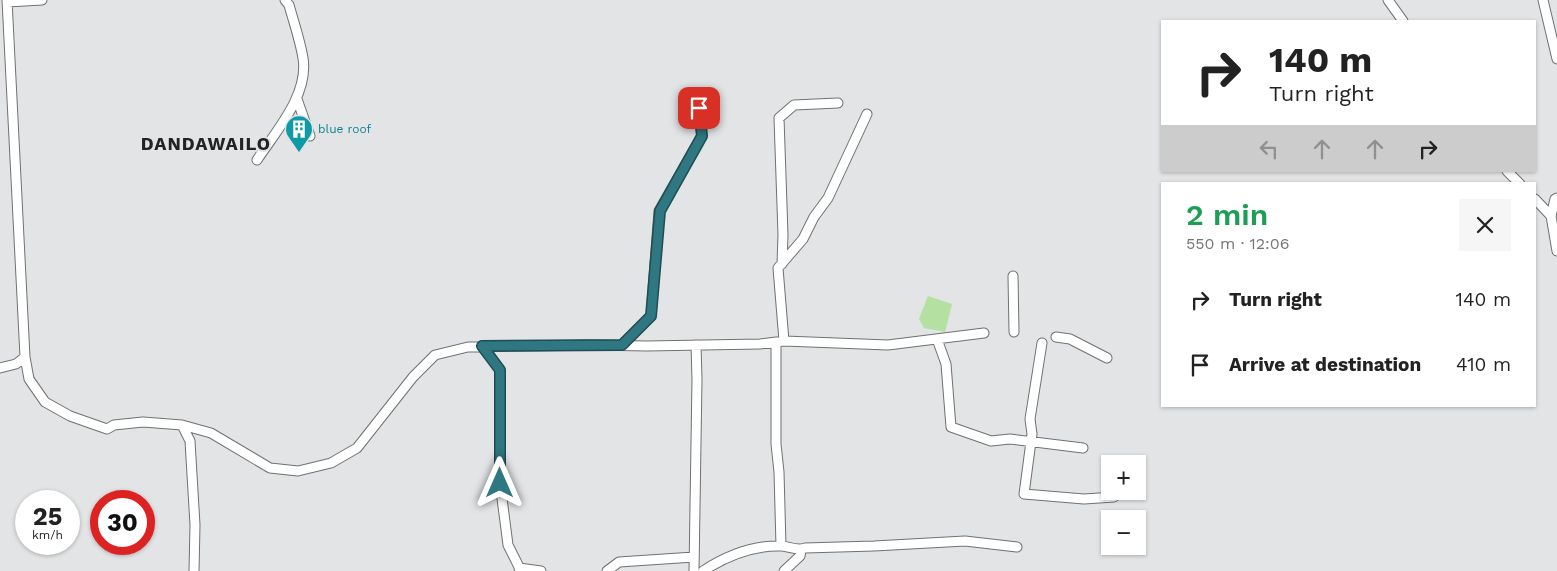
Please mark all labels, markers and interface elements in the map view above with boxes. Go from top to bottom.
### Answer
text: 140 m [1269,39,1372,81]
icon: right [1186,40,1251,105]
text: Turn right [1269,81,1374,106]
pin [678,87,720,129]
icon: arrive [685,94,713,122]
building icon: blue roof [284,114,314,153]
place label: blue roof [318,122,372,136]
district label: DANDAWAILO [141,133,271,154]
icon: left [1255,135,1283,163]
icon: ahead [1308,135,1336,163]
icon: ahead [1361,135,1389,163]
icon: right [1414,135,1442,163]
text: 2 min [1186,197,1268,232]
button: close [1459,199,1511,251]
text: 550 m · 12:06 [1186,234,1289,253]
icon: right [1186,286,1214,314]
text: Turn right [1229,288,1322,311]
text: 140 m [1456,288,1511,311]
icon: arrive [1186,351,1214,379]
text: Arrive at destination [1229,353,1421,376]
text: 410 m [1456,353,1511,376]
map controls [1101,455,1146,555]
button: + [1101,455,1146,500]
position arrow [473,456,525,508]
speed limit sign: 30 [90,490,155,555]
text: 25 [33,502,62,531]
button: − [1101,510,1146,555]
text: km/h [32,528,63,542]

